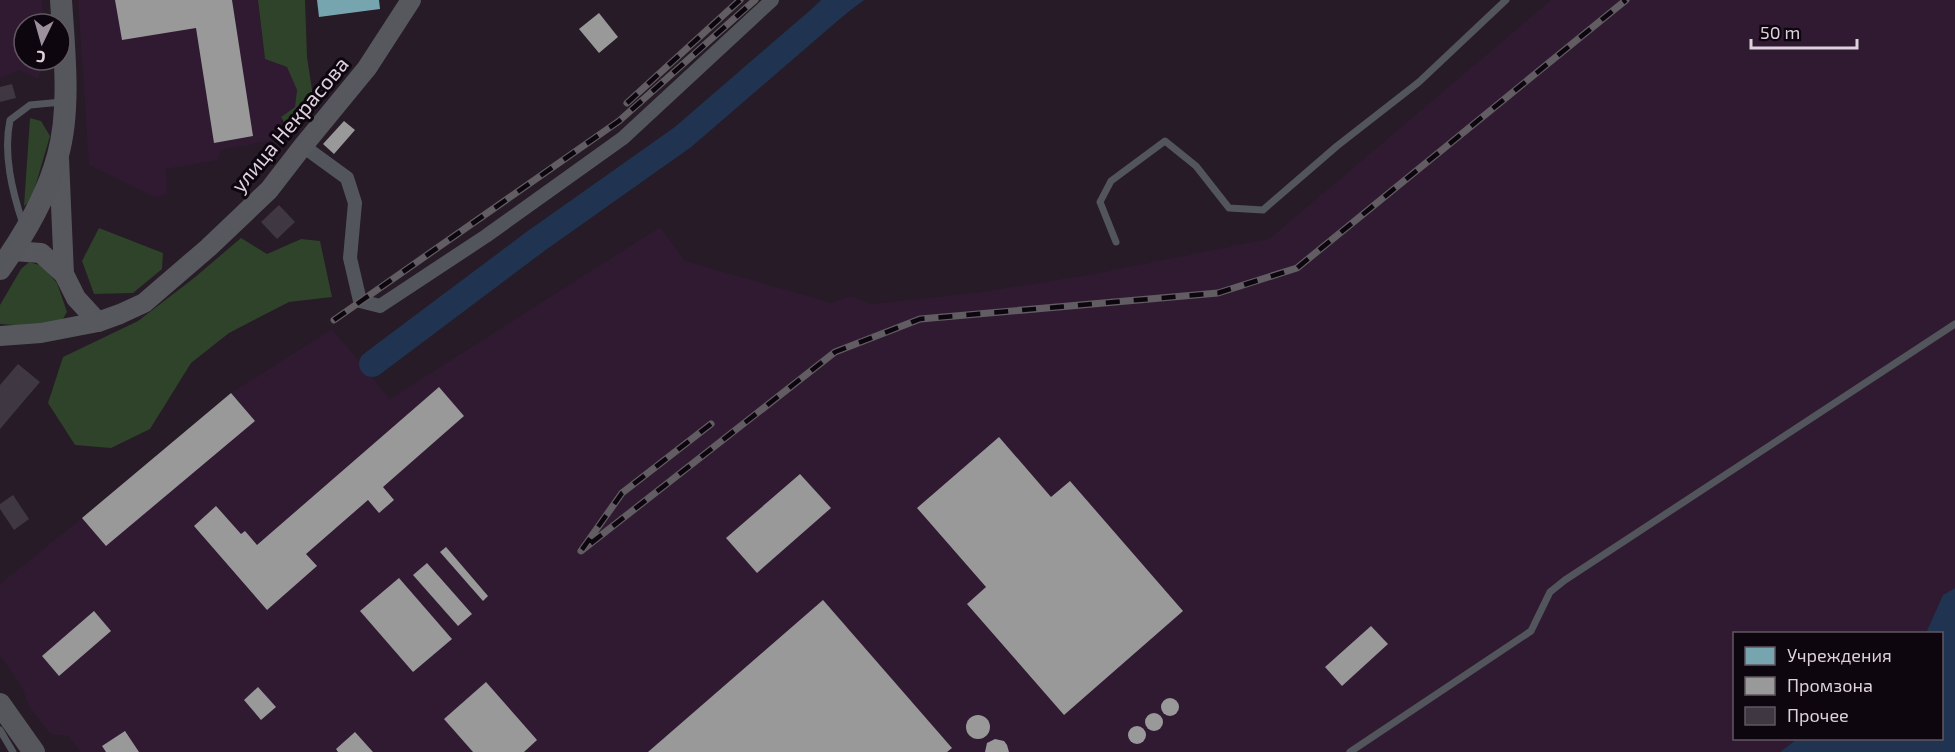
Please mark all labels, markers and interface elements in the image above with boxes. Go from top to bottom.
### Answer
north arrow [12,12,72,72]
scale bar [1751,12,1858,50]
text: 50 m [1760,21,1800,43]
text: С [35,48,46,67]
street label: улица Некрасова [225,51,354,197]
legend [1733,632,1943,740]
text: Учреждения [1787,644,1892,666]
text: Промзона [1787,674,1873,696]
text: Прочее [1787,704,1849,726]

